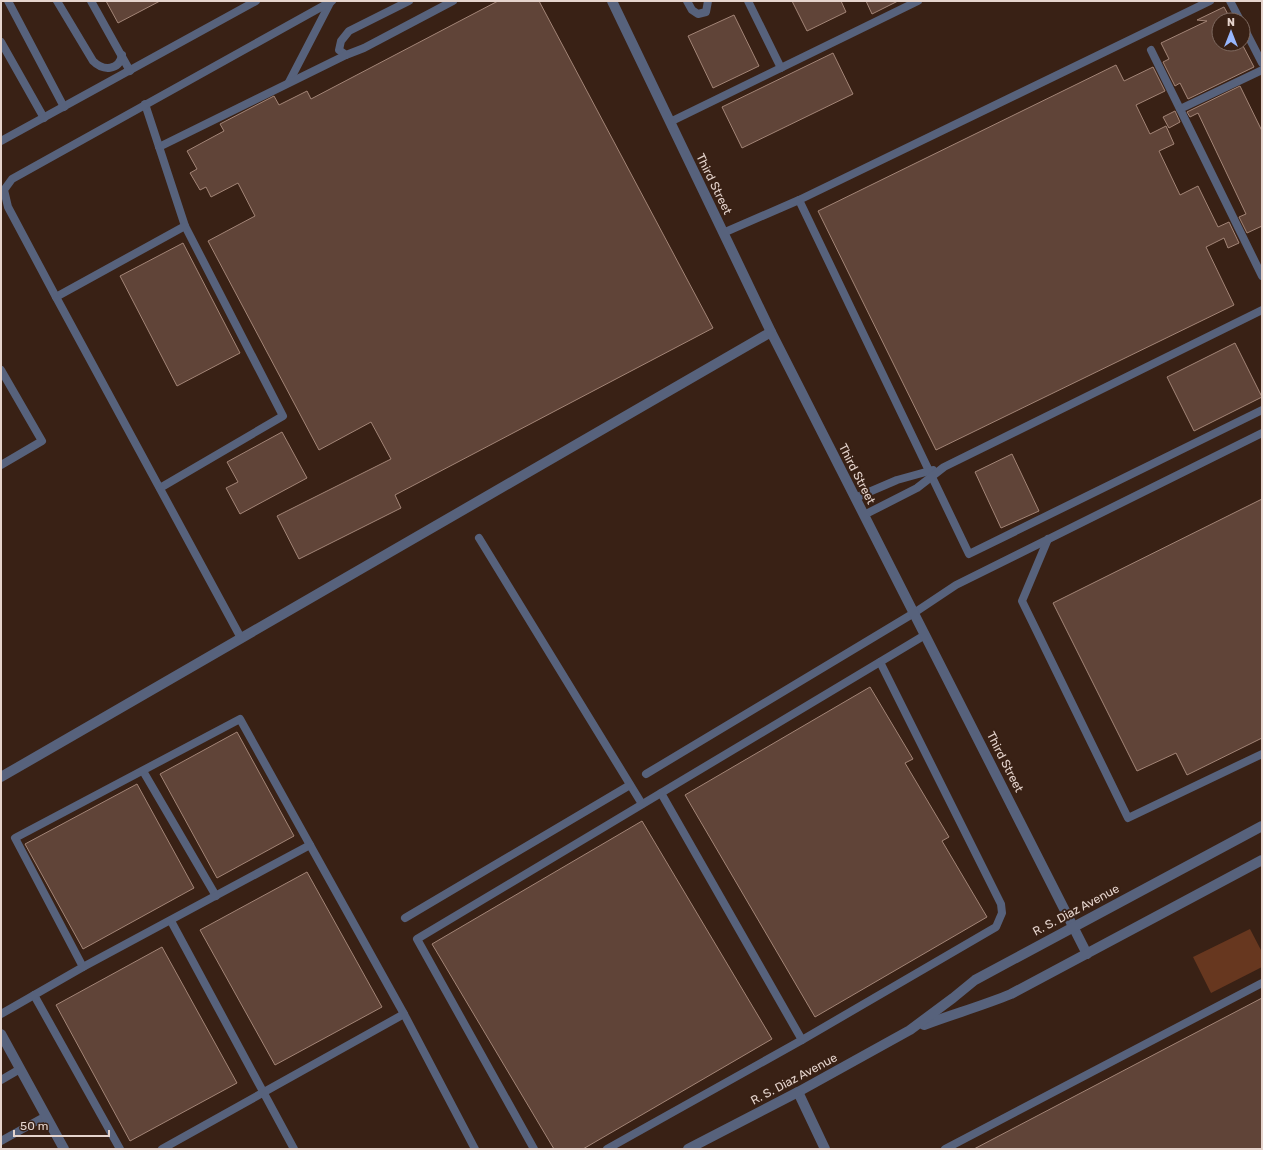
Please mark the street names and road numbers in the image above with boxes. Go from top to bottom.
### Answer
street label: Third Street [693,151,735,217]
street label: Third Street [836,441,878,507]
street label: Third Street [984,729,1026,795]
street label: R. S. Diaz Avenue [1030,881,1122,939]
street label: R. S. Diaz Avenue [748,1050,840,1108]

